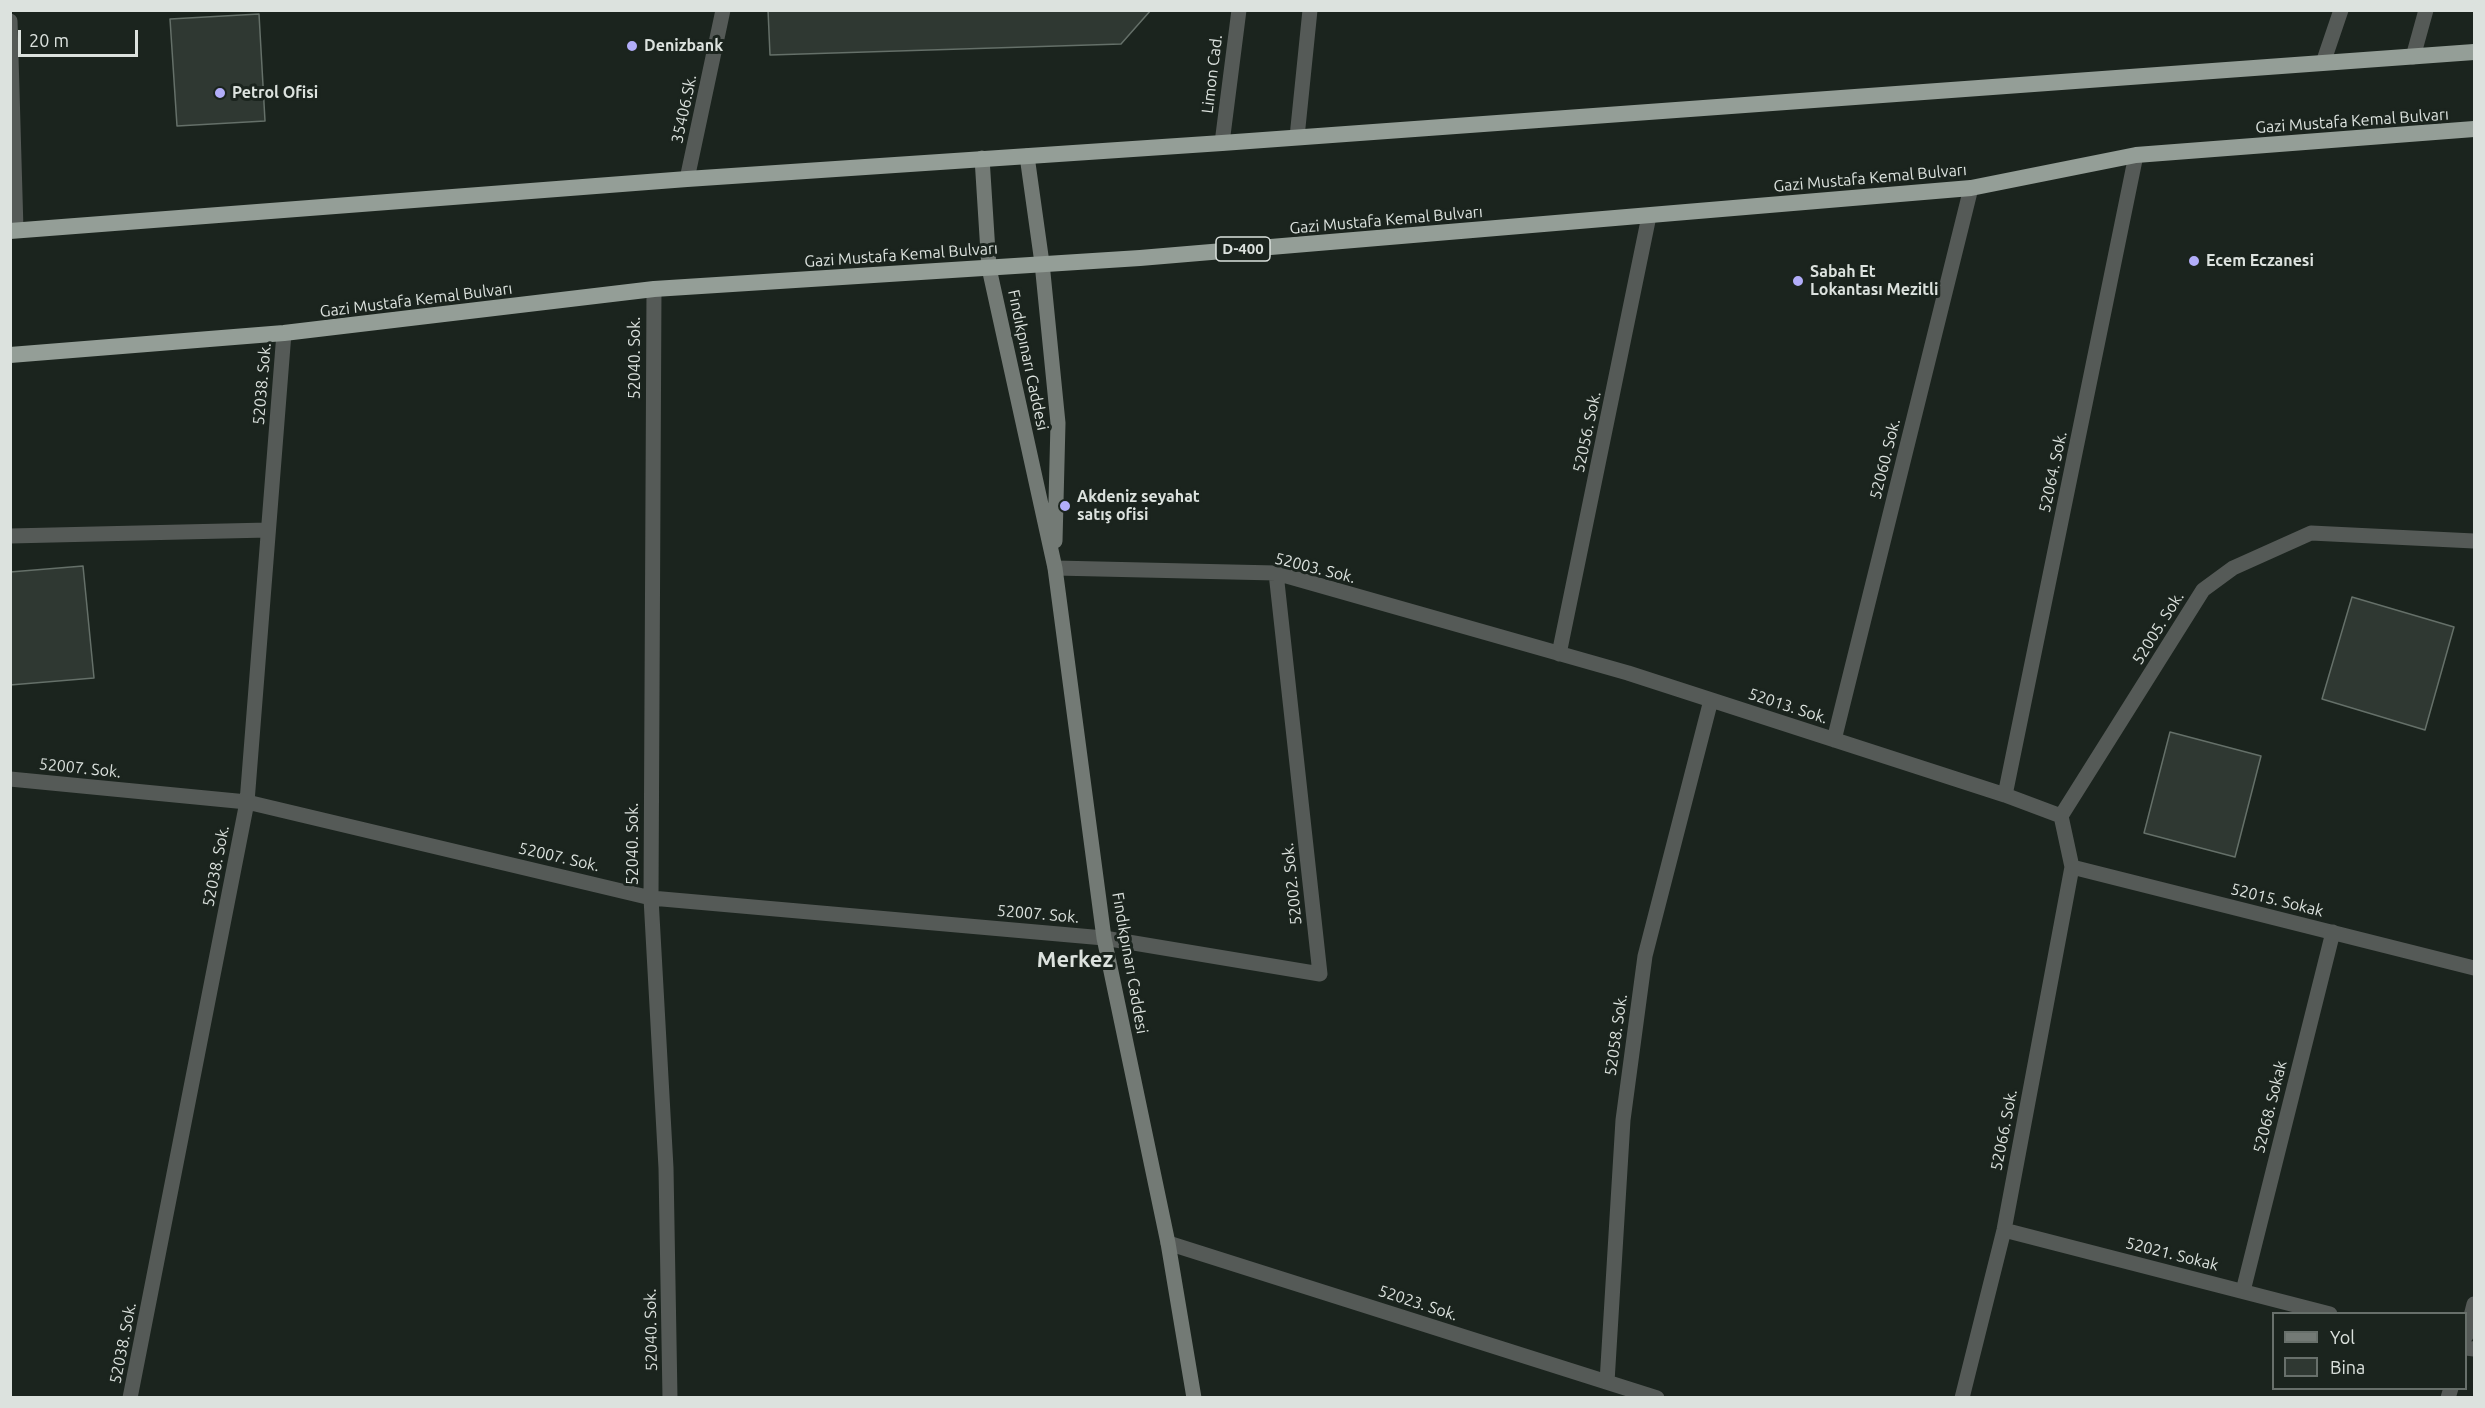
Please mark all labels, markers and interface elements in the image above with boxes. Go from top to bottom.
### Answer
scale bar [21,18,141,56]
text: 20 m [29,30,69,50]
street label: Limon Cad. [1198,33,1226,115]
place label: Denizbank [644,36,723,56]
marker: Denizbank [625,39,639,53]
street label: 35406.Sk. [667,73,701,145]
place label: Petrol Ofisi [232,83,318,103]
marker: Petrol Ofisi [213,86,227,100]
street label: Gazi Mustafa Kemal Bulvarı [2255,105,2449,137]
street label: Gazi Mustafa Kemal Bulvarı [1773,160,1967,196]
street label: Gazi Mustafa Kemal Bulvarı [1289,202,1483,238]
road number: D-400 [1216,237,1270,261]
street label: Gazi Mustafa Kemal Bulvarı [804,239,998,271]
place label: Ecem Eczanesi [2206,251,2314,271]
marker: Ecem Eczanesi [2187,254,2201,268]
place label: Sabah Et Lokantası Mezitli [1810,262,1938,300]
marker: Sabah Et Lokantası Mezitli [1791,274,1805,288]
street label: Gazi Mustafa Kemal Bulvarı [319,279,513,321]
street label: Fındıkpınarı Caddesi [1004,288,1052,432]
street label: 52040. Sok. [625,317,645,399]
street label: 52038. Sok. [249,342,275,426]
street label: 52056. Sok. [1569,390,1605,474]
street label: 52060. Sok. [1866,417,1904,501]
street label: 52064. Sok. [2035,430,2071,514]
place label: Akdeniz seyahat satış ofisi [1077,487,1200,525]
marker: Akdeniz seyahat satış ofisi [1058,499,1072,513]
street label: 52003. Sok. [1273,549,1357,587]
street label: 52005. Sok. [2128,588,2188,668]
street label: 52013. Sok. [1746,684,1830,728]
street label: 52007. Sok. [38,754,122,782]
street label: 52040. Sok. [623,803,643,885]
street label: 52038. Sok. [199,824,233,908]
street label: 52007. Sok. [517,838,601,876]
street label: 52002. Sok. [1278,842,1306,926]
street label: 52015. Sokak [2229,879,2325,921]
street label: Fındıkpınarı Caddesi [1108,891,1152,1035]
street label: 52007. Sok. [996,901,1080,927]
district label: Merkez [1037,947,1113,973]
street label: 52058. Sok. [1601,993,1631,1077]
street label: 52068. Sokak [2249,1059,2291,1155]
street label: 52066. Sok. [1987,1088,2021,1172]
street label: 52021. Sokak [2124,1233,2220,1275]
street label: 52023. Sok. [1376,1281,1460,1325]
street label: 52040. Sok. [641,1289,661,1371]
street label: 52038. Sok. [106,1301,140,1385]
legend [2272,1312,2467,1390]
text: Yol [2330,1327,2355,1347]
text: Bina [2330,1357,2365,1377]

